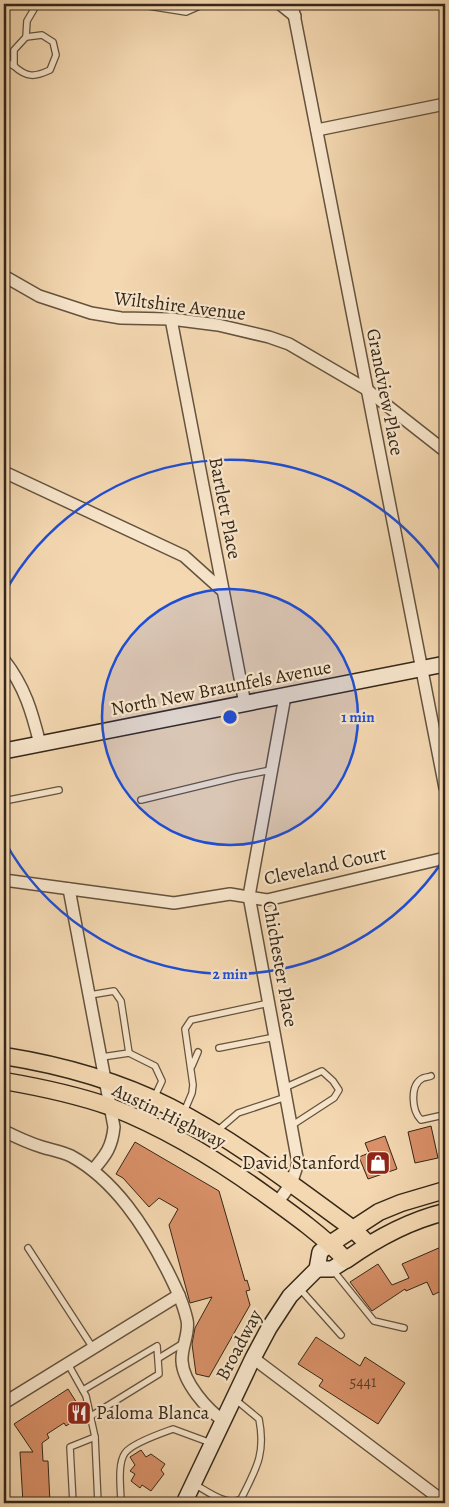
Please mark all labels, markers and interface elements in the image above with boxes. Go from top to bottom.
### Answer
street label: Wiltshire Avenue [112,285,247,327]
street label: Grandview Place [360,326,410,458]
street label: Bartlett Place [202,455,248,561]
street label: North New Braunfels Avenue [109,654,333,722]
text: 1 min [341,707,375,727]
centre of rings [221,708,239,726]
street label: Cleveland Court [261,840,389,892]
street label: Chichester Place [256,899,304,1029]
text: 2 min [212,964,248,984]
street label: Austin Highway [107,1077,231,1155]
place label: David Stanford [242,1150,361,1176]
shop icon: David Stanford [365,1150,391,1176]
street label: Broadway [209,1305,269,1385]
house number: 5441 [350,1371,377,1393]
restaurant icon: Paloma Blanca [66,1400,92,1426]
place label: Paloma Blanca [96,1400,210,1426]

